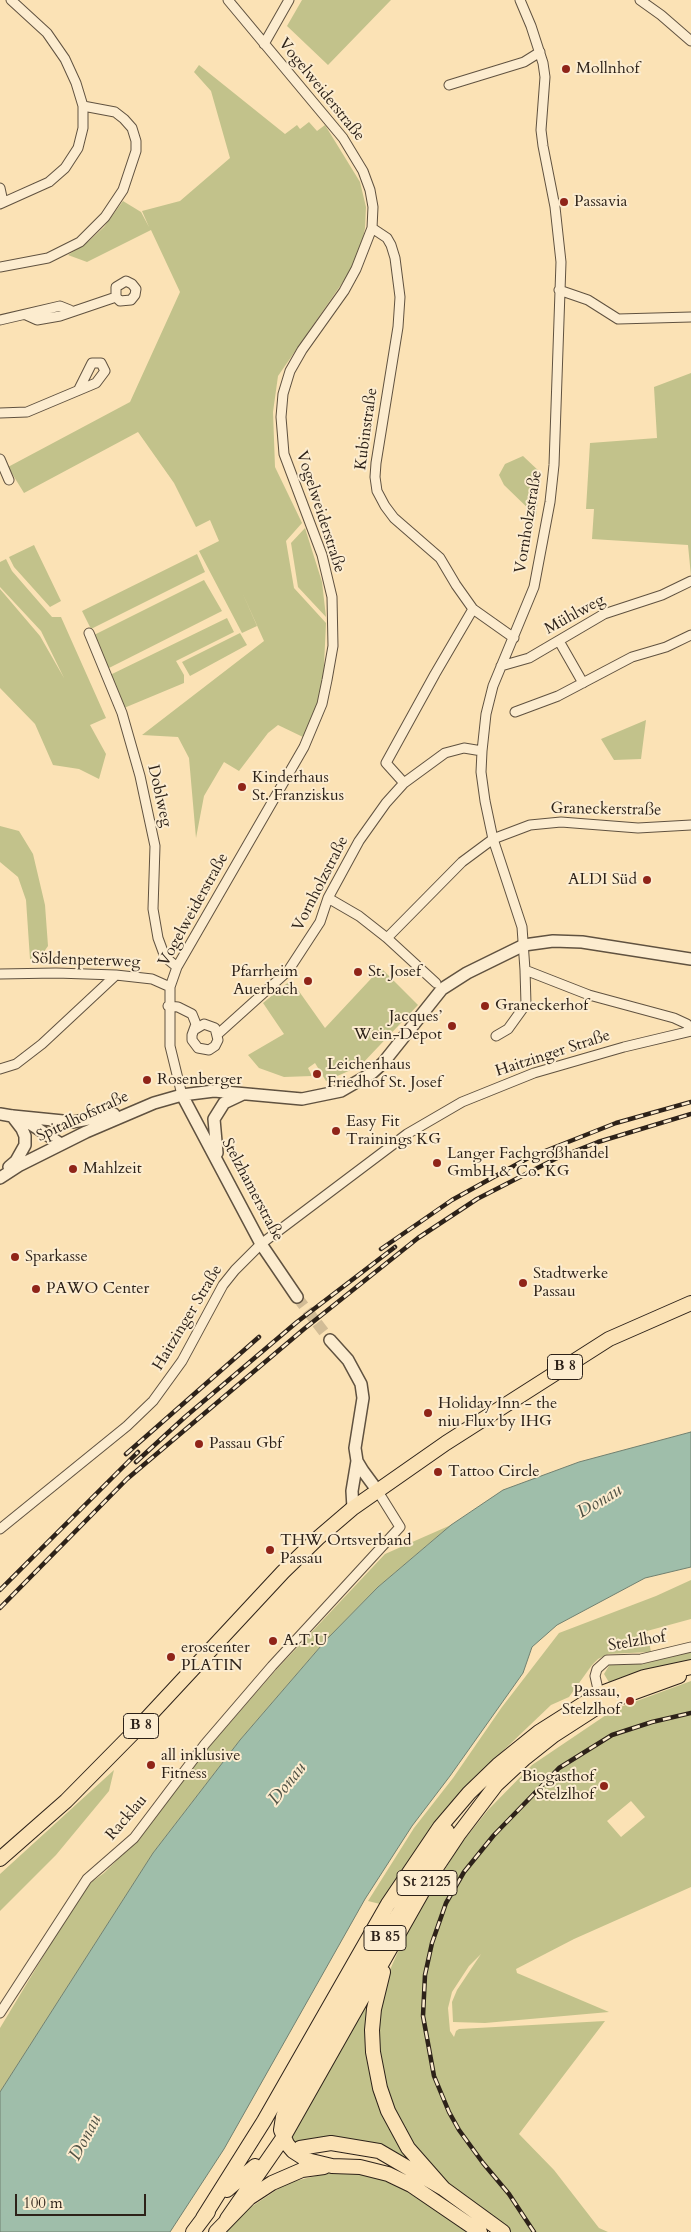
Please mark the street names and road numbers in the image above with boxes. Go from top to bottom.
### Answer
street label: Vogelweiderstraße [274,35,368,145]
street label: Kubinstraße [352,387,382,471]
street label: Vogelweiderstraße [291,449,349,575]
street label: Vornholzstraße [511,469,547,575]
street label: Mühlweg [542,591,608,639]
street label: Doblweg [143,763,175,829]
street label: Graneckerstraße [550,799,662,821]
street label: Vornholzstraße [289,833,353,935]
street label: Vogelweiderstraße [155,850,233,970]
street label: Söldenpeterweg [31,950,141,972]
street label: Haitzinger Straße [493,1026,613,1082]
street label: Spitalhofstraße [34,1087,132,1147]
street label: Stelzhamerstraße [217,1135,287,1245]
street label: Haitzinger Straße [149,1262,227,1374]
road number: B 8 [548,1354,582,1380]
street label: Stelzlhof [607,1628,667,1656]
road number: B 8 [124,1714,158,1738]
street label: Racklau [102,1791,152,1845]
road number: St 2125 [397,1870,457,1896]
road number: B 85 [364,1926,406,1950]

